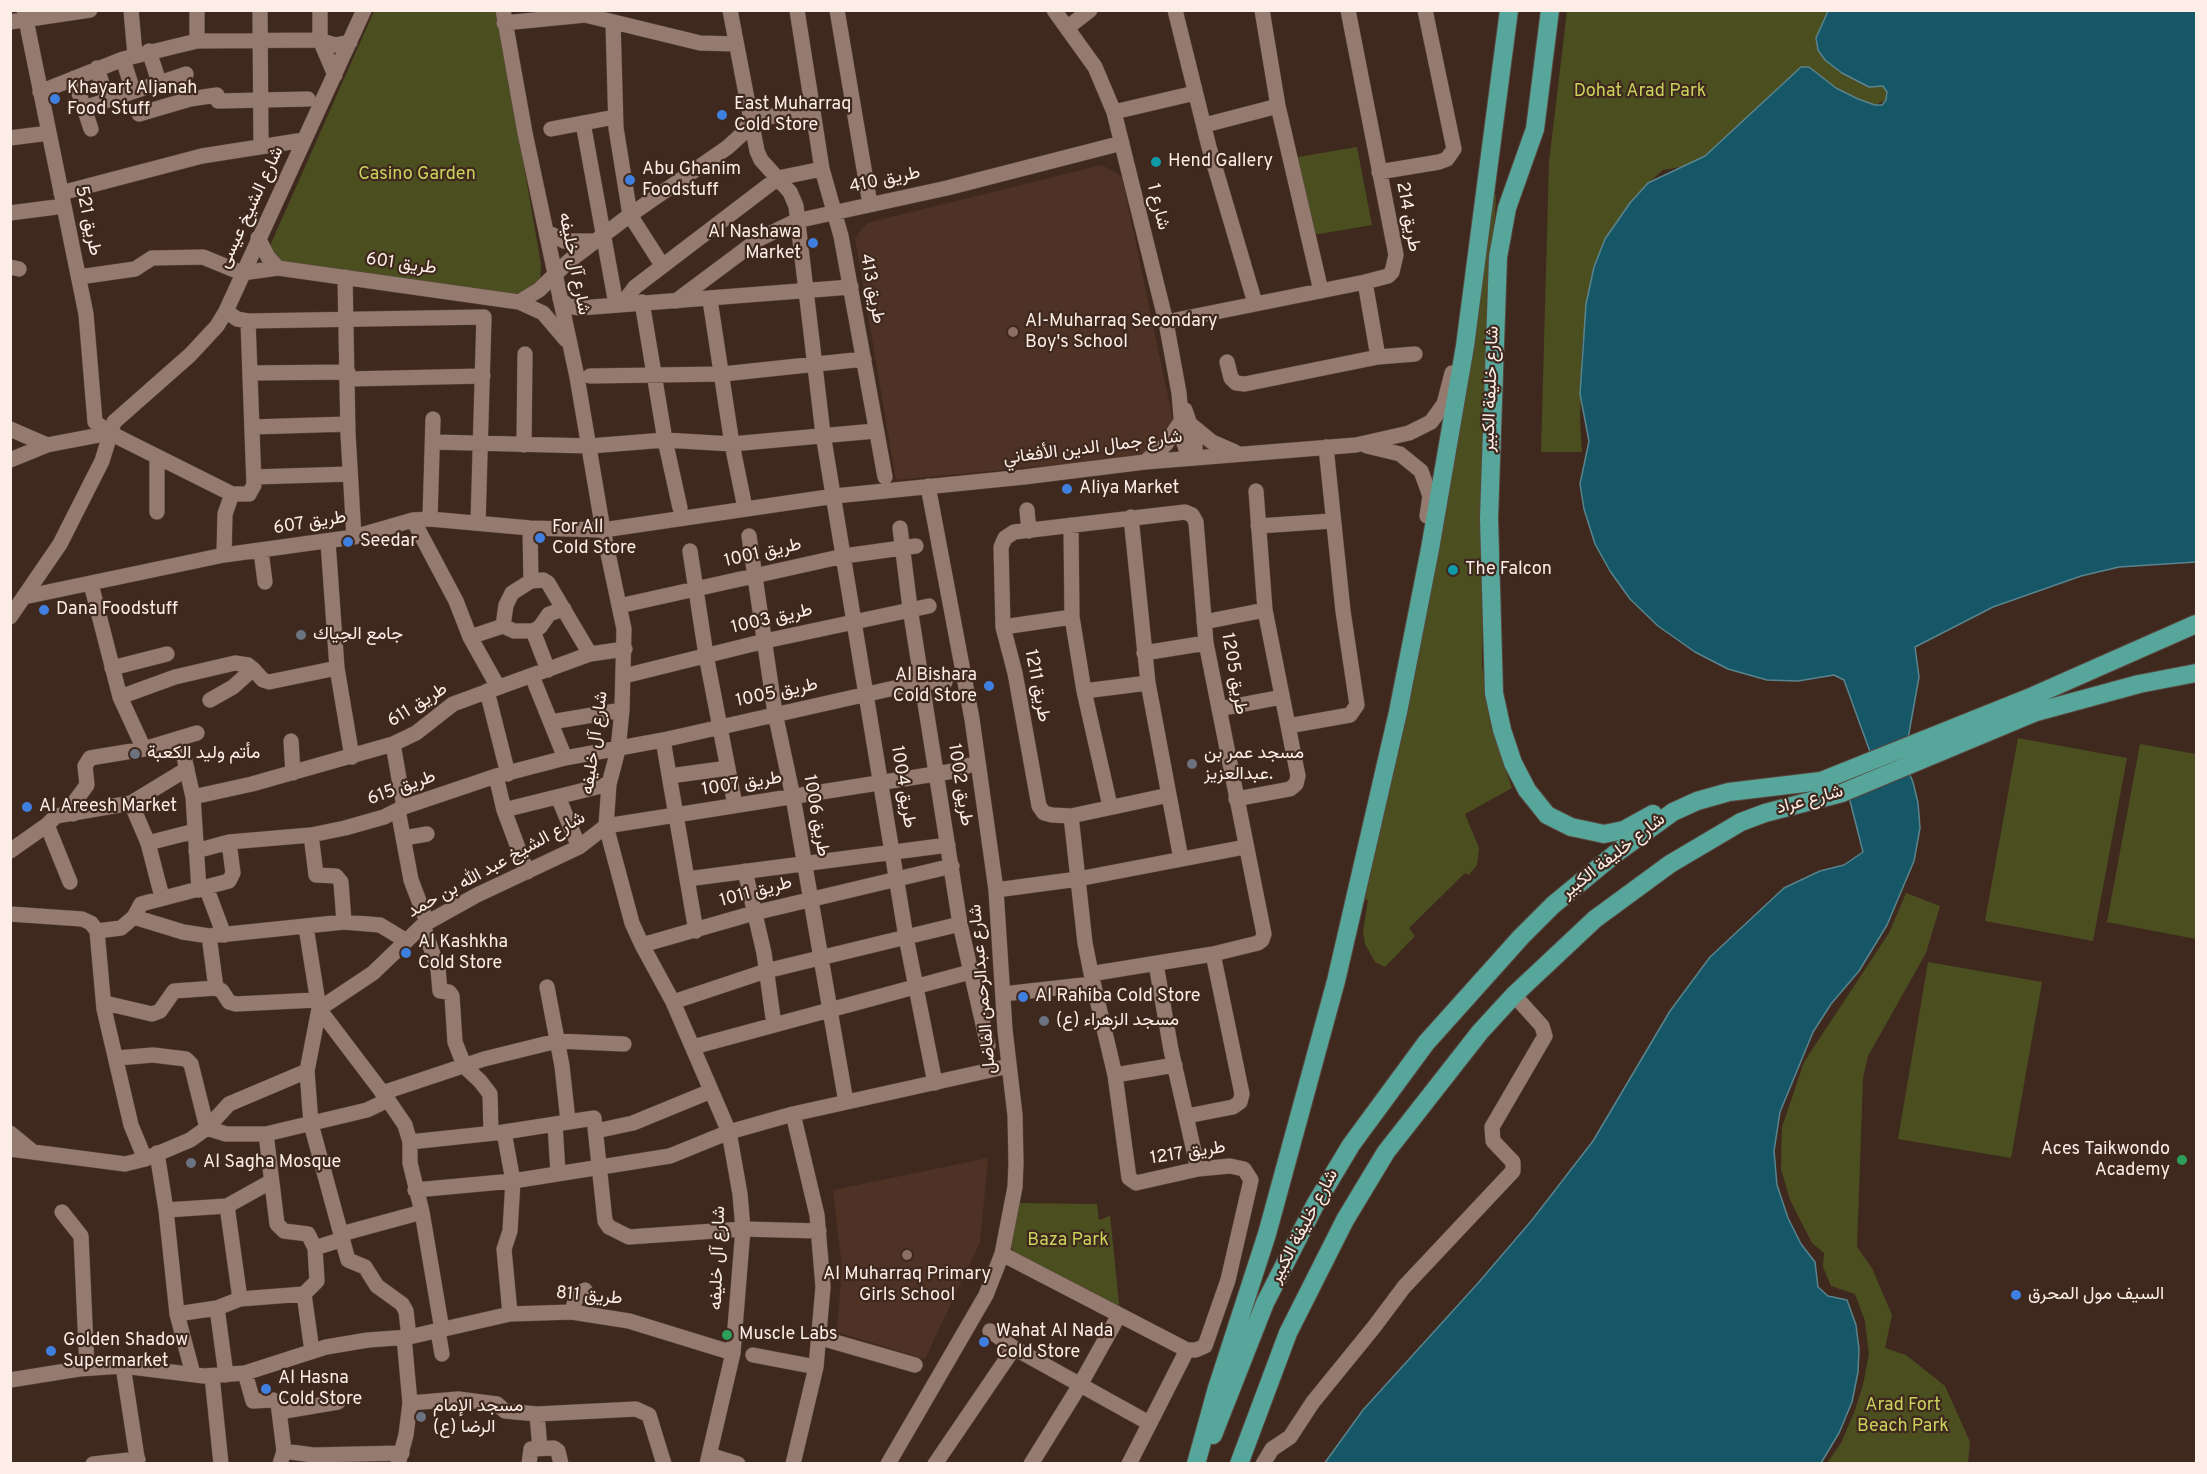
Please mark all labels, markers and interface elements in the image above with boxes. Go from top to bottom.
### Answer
place label: Khayart Aljanah Food Stuff [67,78,197,121]
park label: Dohat Arad Park [1574,81,1706,103]
marker: Khayart Aljanah Food Stuff [48,92,62,106]
place label: East Muharraq Cold Store [734,94,851,136]
marker: East Muharraq Cold Store [715,108,729,122]
street label: شارع الشيخ عيسى [214,144,290,272]
place label: Hend Gallery [1168,151,1273,173]
marker: Hend Gallery [1149,155,1163,169]
place label: Abu Ghanim Foodstuff [642,159,741,201]
street label: طريق 410 [848,163,922,199]
park label: Casino Garden [358,164,476,186]
marker: Abu Ghanim Foodstuff [623,173,637,187]
street label: طريق 214 [1390,180,1424,254]
street label: شارع 1 [1141,182,1173,232]
street label: طريق 521 [69,184,105,258]
street label: شارع آل خليفه [552,211,594,317]
place label: Al Nashawa Market [708,222,801,264]
marker: Al Nashawa Market [806,236,820,250]
street label: طريق 601 [364,249,438,281]
street label: طريق 413 [854,252,888,326]
place label: Al-Muharraq Secondary Boy's School [1025,311,1218,354]
marker: Al-Muharraq Secondary Boy's School [1006,325,1020,339]
street label: شارع خليفة الكبير [1479,326,1505,452]
street label: شارع جمال الدين الأفغاني [1002,427,1184,471]
place label: Aliya Market [1079,478,1179,500]
marker: Aliya Market [1060,482,1074,496]
street label: طريق 607 [272,508,348,540]
place label: For All Cold Store [552,517,636,560]
place label: Seedar [360,531,417,553]
marker: For All Cold Store [533,531,547,545]
marker: Seedar [341,535,355,549]
street label: طريق 1001 [722,535,804,573]
place label: The Falcon [1465,559,1552,581]
marker: The Falcon [1446,563,1460,577]
place label: Dana Foodstuff [56,599,178,621]
street label: طريق 1003 [729,600,815,640]
marker: Dana Foodstuff [37,603,51,617]
place label: جامع الحِياك [313,624,403,646]
marker: جامع الحِياك [294,628,308,642]
street label: طريق 1205 [1215,631,1251,717]
street label: طريق 1211 [1018,648,1054,724]
place label: Al Bishara Cold Store [893,665,977,708]
street label: طريق 1005 [734,675,820,713]
street label: طريق 611 [384,679,452,733]
marker: Al Bishara Cold Store [982,679,996,693]
street label: شارع آل خليفه [578,690,614,796]
street label: طريق 1002 [942,742,976,828]
place label: مأتم وليد الكعبة [147,743,260,765]
place label: مسجد عمر بن عبدالعزيز. [1204,743,1304,786]
street label: طريق 1004 [885,744,919,830]
marker: مأتم وليد الكعبة [128,747,142,761]
marker: مسجد عمر بن عبدالعزيز. [1185,757,1199,771]
street label: طريق 615 [365,767,439,811]
street label: طريق 1007 [700,768,784,802]
street label: طريق 1006 [797,773,833,859]
street label: شارع عراد [1774,782,1846,820]
place label: Al Areesh Market [39,796,177,818]
marker: Al Areesh Market [20,800,34,814]
street label: شارع الشيخ عبد الله بن حمد [404,808,590,924]
street label: شارع خليفة الكبير [1558,810,1670,904]
street label: طريق 1011 [717,873,795,913]
street label: شارع عبدالرحمن الفاضل [966,903,1002,1075]
place label: Al Kashkha Cold Store [418,932,508,974]
marker: Al Kashkha Cold Store [399,946,413,960]
place label: Al Rahiba Cold Store [1035,986,1200,1008]
marker: Al Rahiba Cold Store [1016,990,1030,1004]
place label: مسجد الزهراء (ع) [1056,1010,1179,1032]
marker: مسجد الزهراء (ع) [1037,1014,1051,1028]
street label: طريق 1217 [1149,1137,1227,1171]
place label: Aces Taikwondo Academy [2041,1139,2170,1182]
place label: Al Sagha Mosque [203,1152,341,1174]
marker: Aces Taikwondo Academy [2175,1153,2189,1167]
marker: Al Sagha Mosque [184,1156,198,1170]
street label: شارع خليفة الكبير [1266,1166,1344,1288]
street label: شارع آل خليفه [706,1206,732,1310]
park label: Baza Park [1027,1230,1109,1252]
marker: Al Muharraq Primary Girls School [900,1248,914,1262]
place label: Al Muharraq Primary Girls School [823,1264,991,1306]
street label: طريق 811 [555,1283,623,1311]
place label: السيف مول المحرق [2028,1284,2164,1306]
marker: السيف مول المحرق [2009,1288,2023,1302]
place label: Wahat Al Nada Cold Store [996,1321,1113,1364]
place label: Muscle Labs [739,1324,837,1346]
marker: Muscle Labs [720,1328,734,1342]
place label: Golden Shadow Supermarket [63,1330,188,1372]
marker: Wahat Al Nada Cold Store [977,1335,991,1349]
marker: Golden Shadow Supermarket [44,1344,58,1358]
place label: Al Hasna Cold Store [278,1368,362,1410]
marker: Al Hasna Cold Store [259,1382,273,1396]
park label: Arad Fort Beach Park [1857,1395,1949,1438]
place label: مسجد الإمام الرضا (ع) [433,1396,523,1438]
marker: مسجد الإمام الرضا (ع) [414,1410,428,1424]

